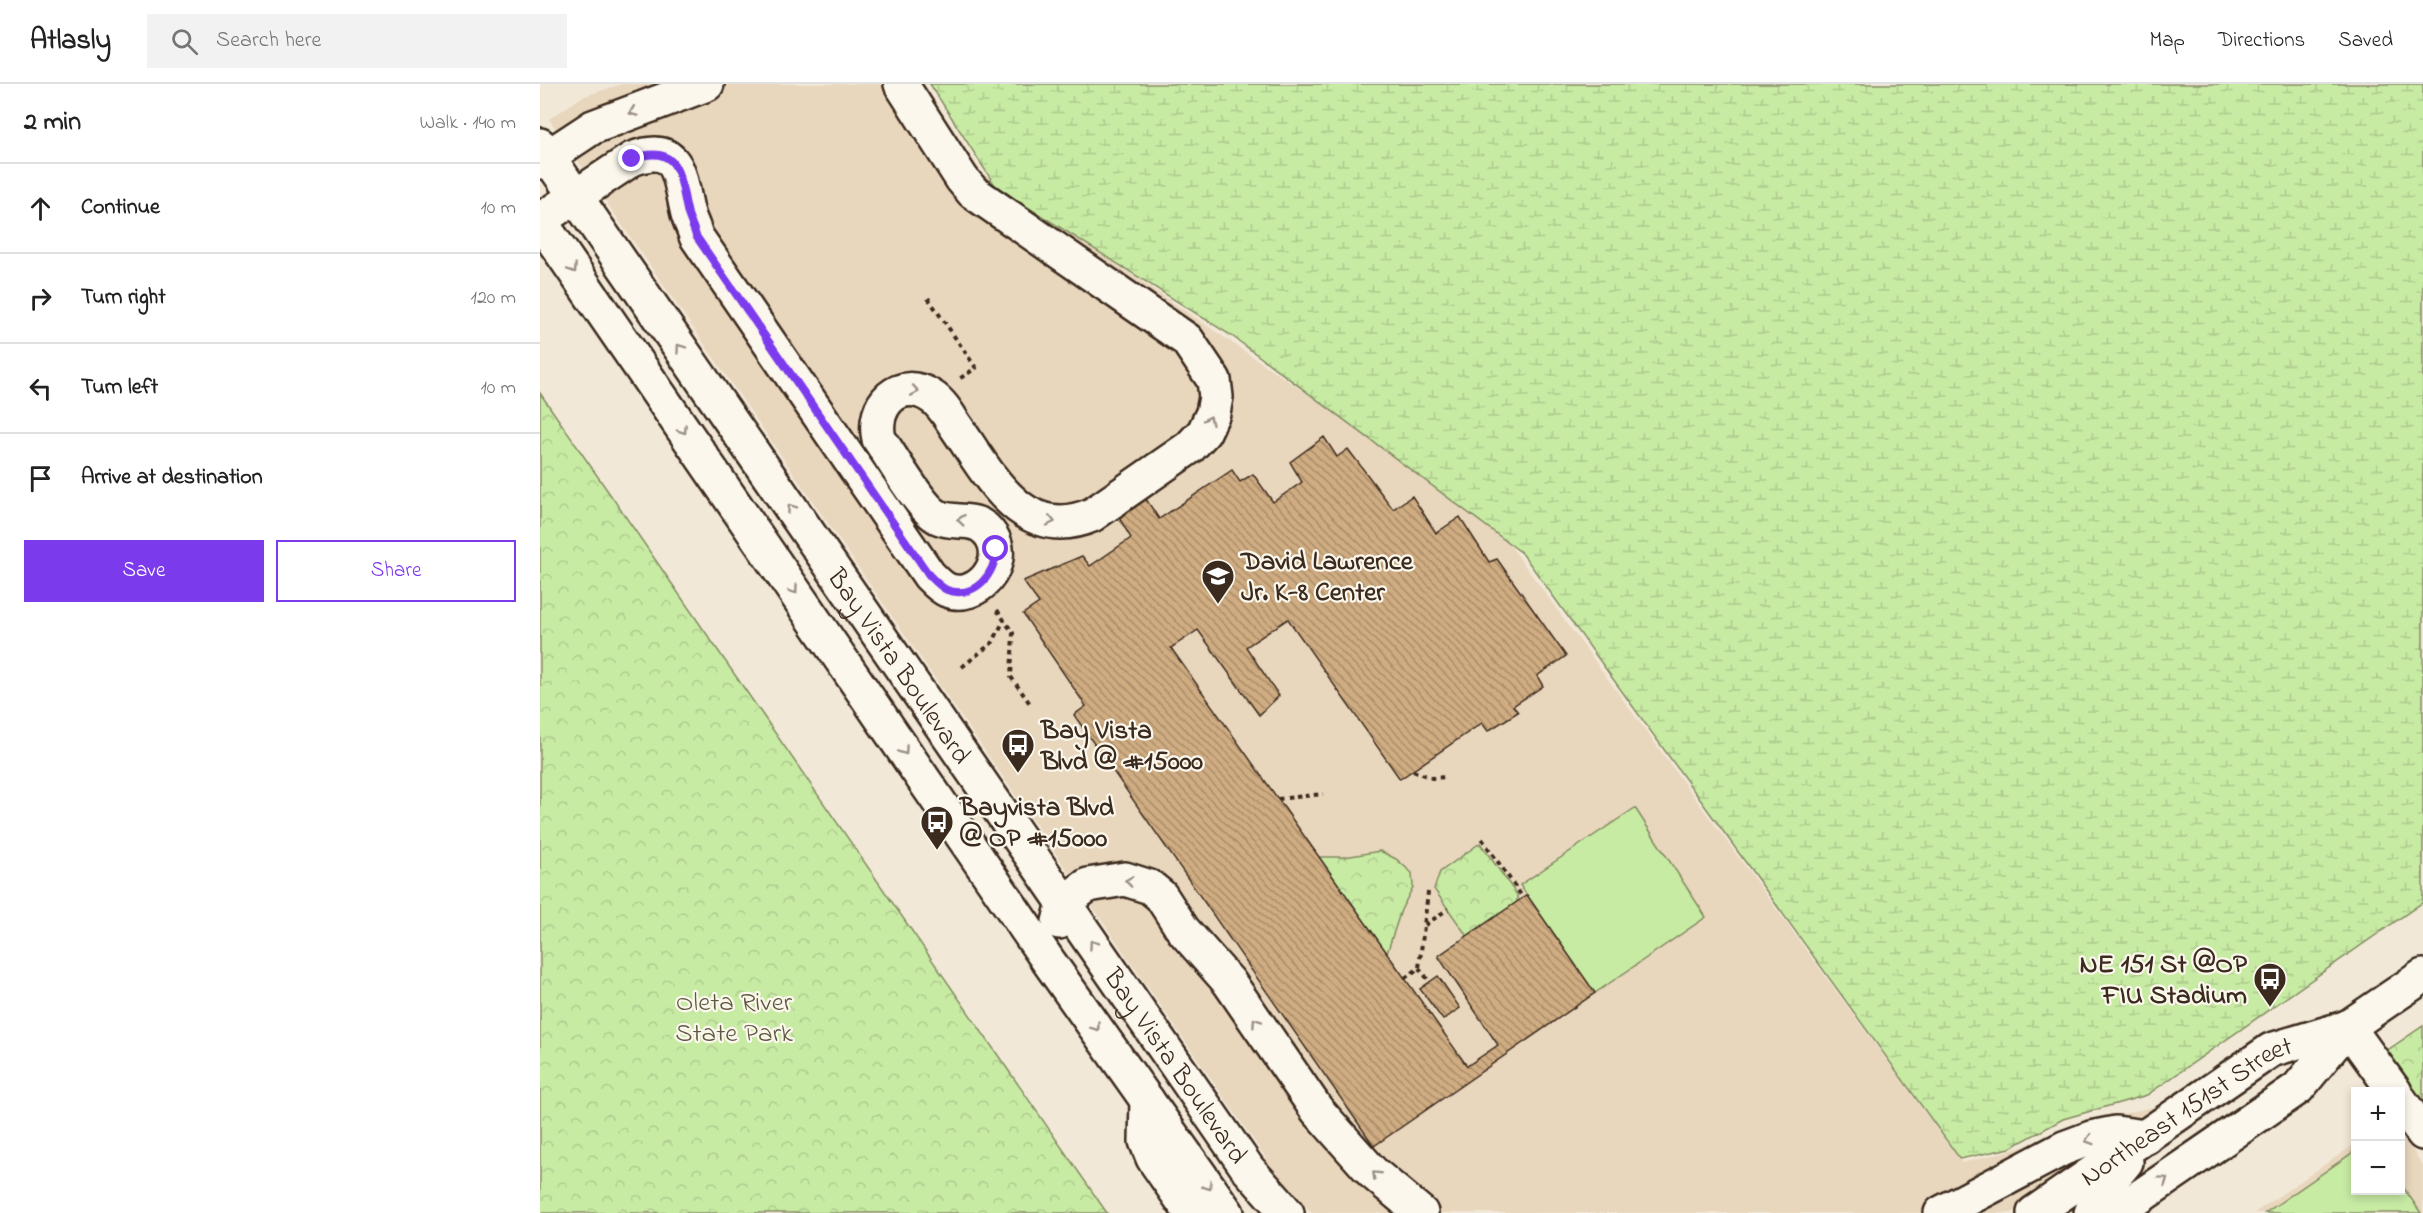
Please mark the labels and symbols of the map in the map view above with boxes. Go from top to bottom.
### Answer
one-way arrow [628,104,639,117]
route end [618,145,644,171]
one-way arrow [566,262,577,273]
one-way arrow [676,344,687,355]
one-way arrow [910,385,920,397]
one-way arrow [1202,416,1214,427]
one-way arrow [676,423,687,434]
one-way arrow [787,504,798,515]
one-way arrow [956,514,966,527]
one-way arrow [1046,514,1056,527]
route start [982,535,1008,561]
place label: David Lawrence Jr. K-8 Center [1239,543,1414,613]
school or university icon: David Lawrence Jr. K-8 Center [1200,558,1236,605]
street label: Bay Vista Boulevard [816,560,980,773]
one-way arrow [787,584,798,595]
place label: Bay Vista Blvd @ #15000 [1039,712,1203,782]
bus stop icon: Bay Vista Blvd @ #15000 [1000,727,1036,774]
one-way arrow [897,744,908,755]
place label: Bayvista Blvd @ OP #15000 [958,789,1115,859]
bus stop icon: Bayvista Blvd @ OP #15000 [919,804,955,851]
one-way arrow [1124,875,1133,888]
one-way arrow [1089,940,1100,951]
place label: NE 151 St @OP FIU Stadium [2079,946,2247,1016]
street label: Bay Vista Boulevard [1092,960,1256,1173]
bus stop icon: NE 151 St @OP FIU Stadium [2252,961,2288,1008]
park label: Oleta River State Park [675,984,793,1054]
one-way arrow [1252,1018,1263,1029]
one-way arrow [1088,1020,1099,1031]
street label: Northeast 151st Street [2073,1028,2297,1197]
one-way arrow [2084,1133,2095,1145]
one-way arrow [1373,1171,1383,1182]
one-way arrow [2157,1176,2168,1187]
one-way arrow [1201,1180,1212,1191]

